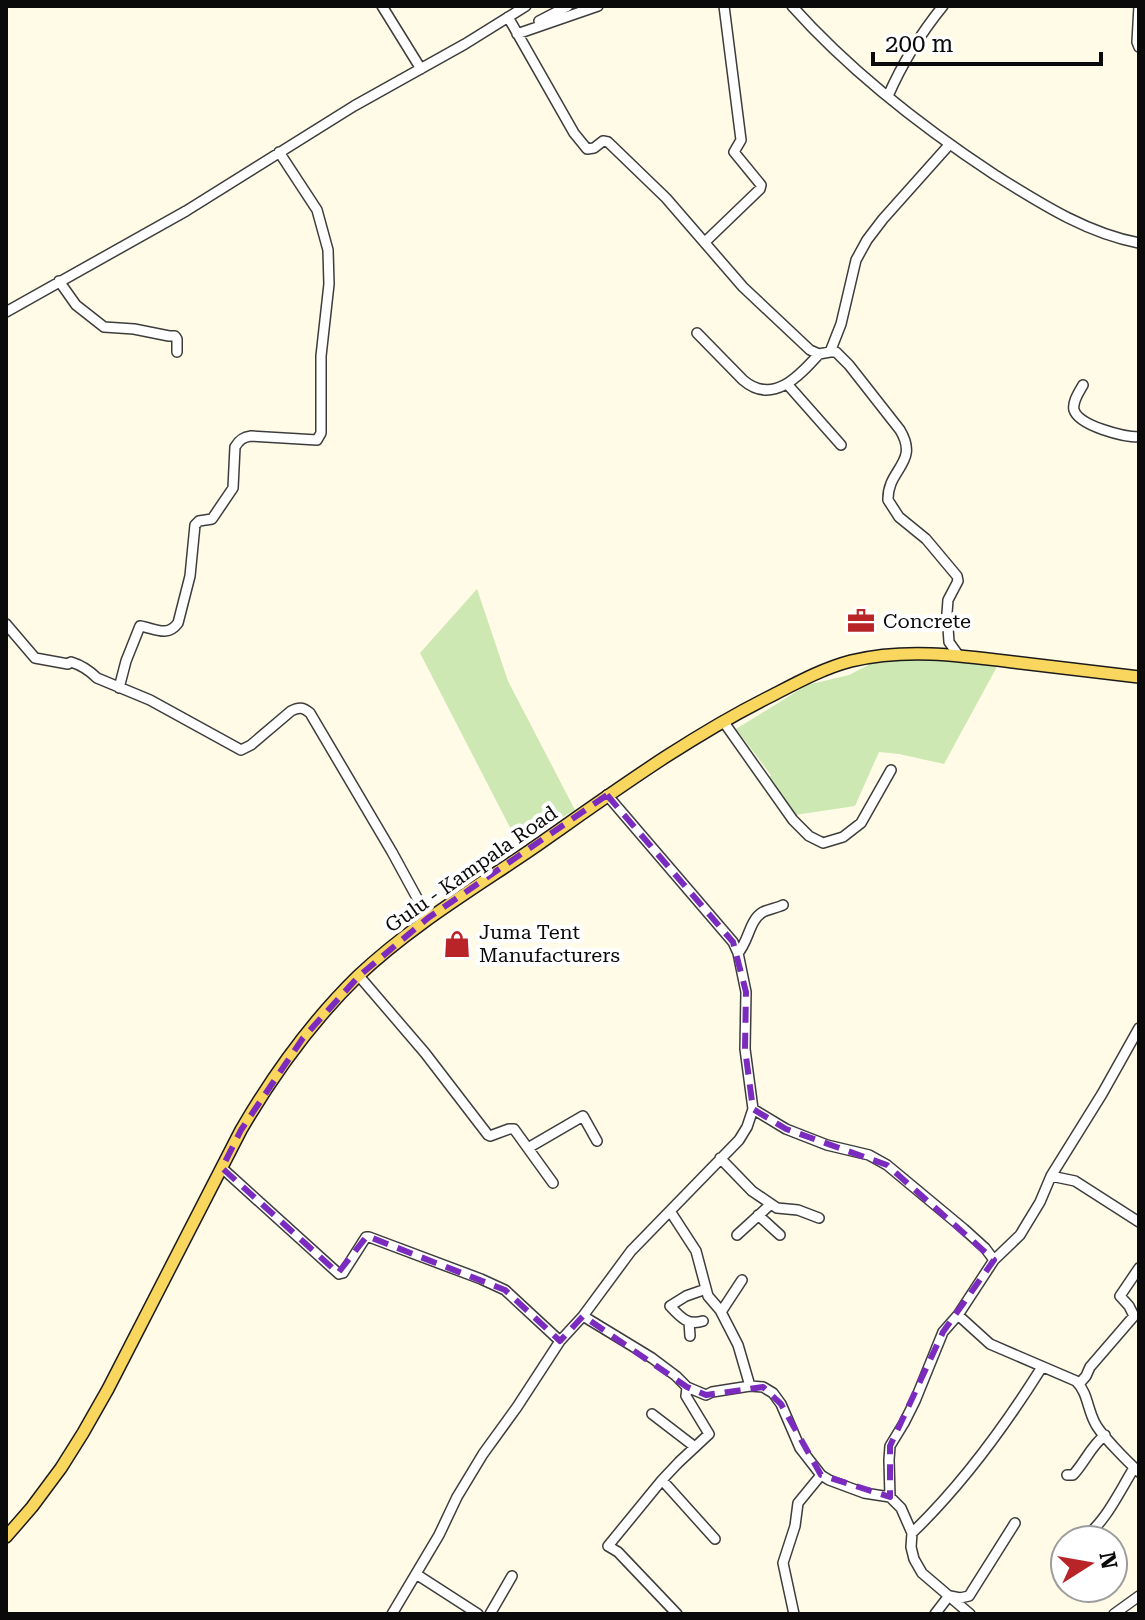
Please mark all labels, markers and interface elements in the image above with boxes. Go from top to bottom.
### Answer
scale bar [873,16,1101,66]
text: 200 m [885,30,953,58]
office icon: Concrete [846,606,876,636]
place label: Concrete [883,609,971,633]
street label: Gulu - Kampala Road [380,800,562,937]
place label: Juma Tent Manufacturers [479,920,620,967]
shop icon: Juma Tent Manufacturers [442,929,472,959]
north arrow [1049,1524,1129,1604]
text: N [1094,1550,1122,1571]

